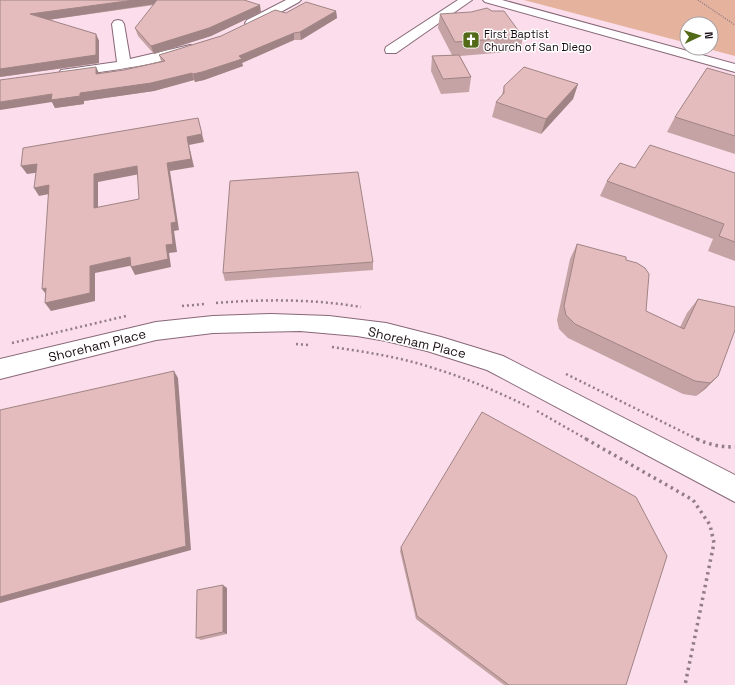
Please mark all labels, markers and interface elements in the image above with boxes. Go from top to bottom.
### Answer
north arrow [679,16,719,56]
place label: First Baptist Church of San Diego [484,27,592,54]
church icon: First Baptist Church of San Diego [461,30,481,50]
text: N [702,31,716,39]
street label: Shoreham Place [366,323,468,362]
street label: Shoreham Place [47,325,148,366]

